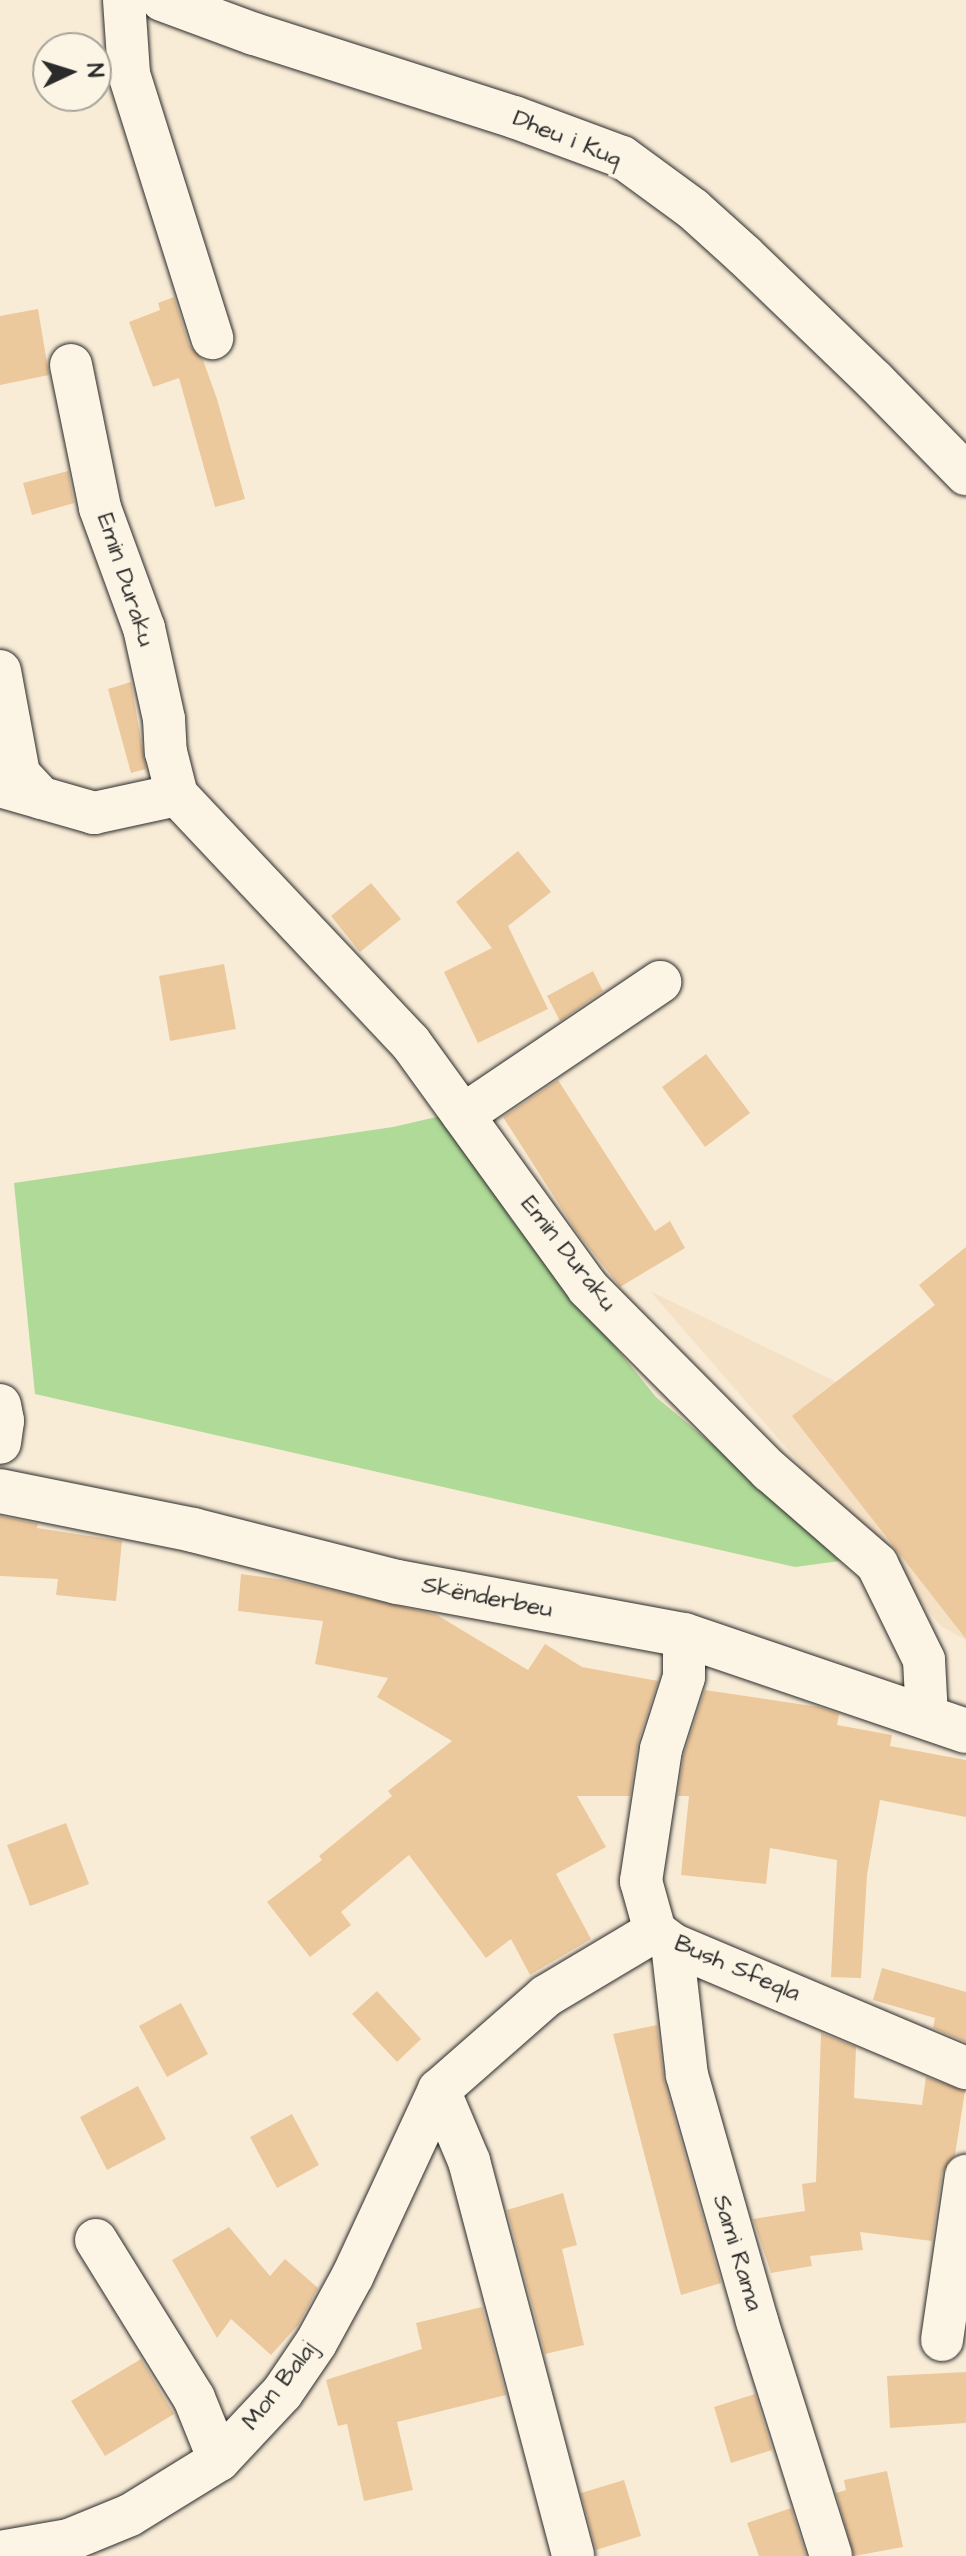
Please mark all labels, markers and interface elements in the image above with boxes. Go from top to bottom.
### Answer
north arrow [32,32,112,112]
text: N [79,62,110,78]
street label: Dheu i Kuq [509,104,625,174]
street label: Emin Duraku [90,510,160,650]
street label: Emin Duraku [514,1191,622,1317]
street label: Skënderbeu [419,1571,555,1625]
street label: Bush Sfeqla [670,1930,804,2008]
street label: Sami Rama [706,2192,768,2314]
street label: Mon Balaj [236,2336,324,2436]

